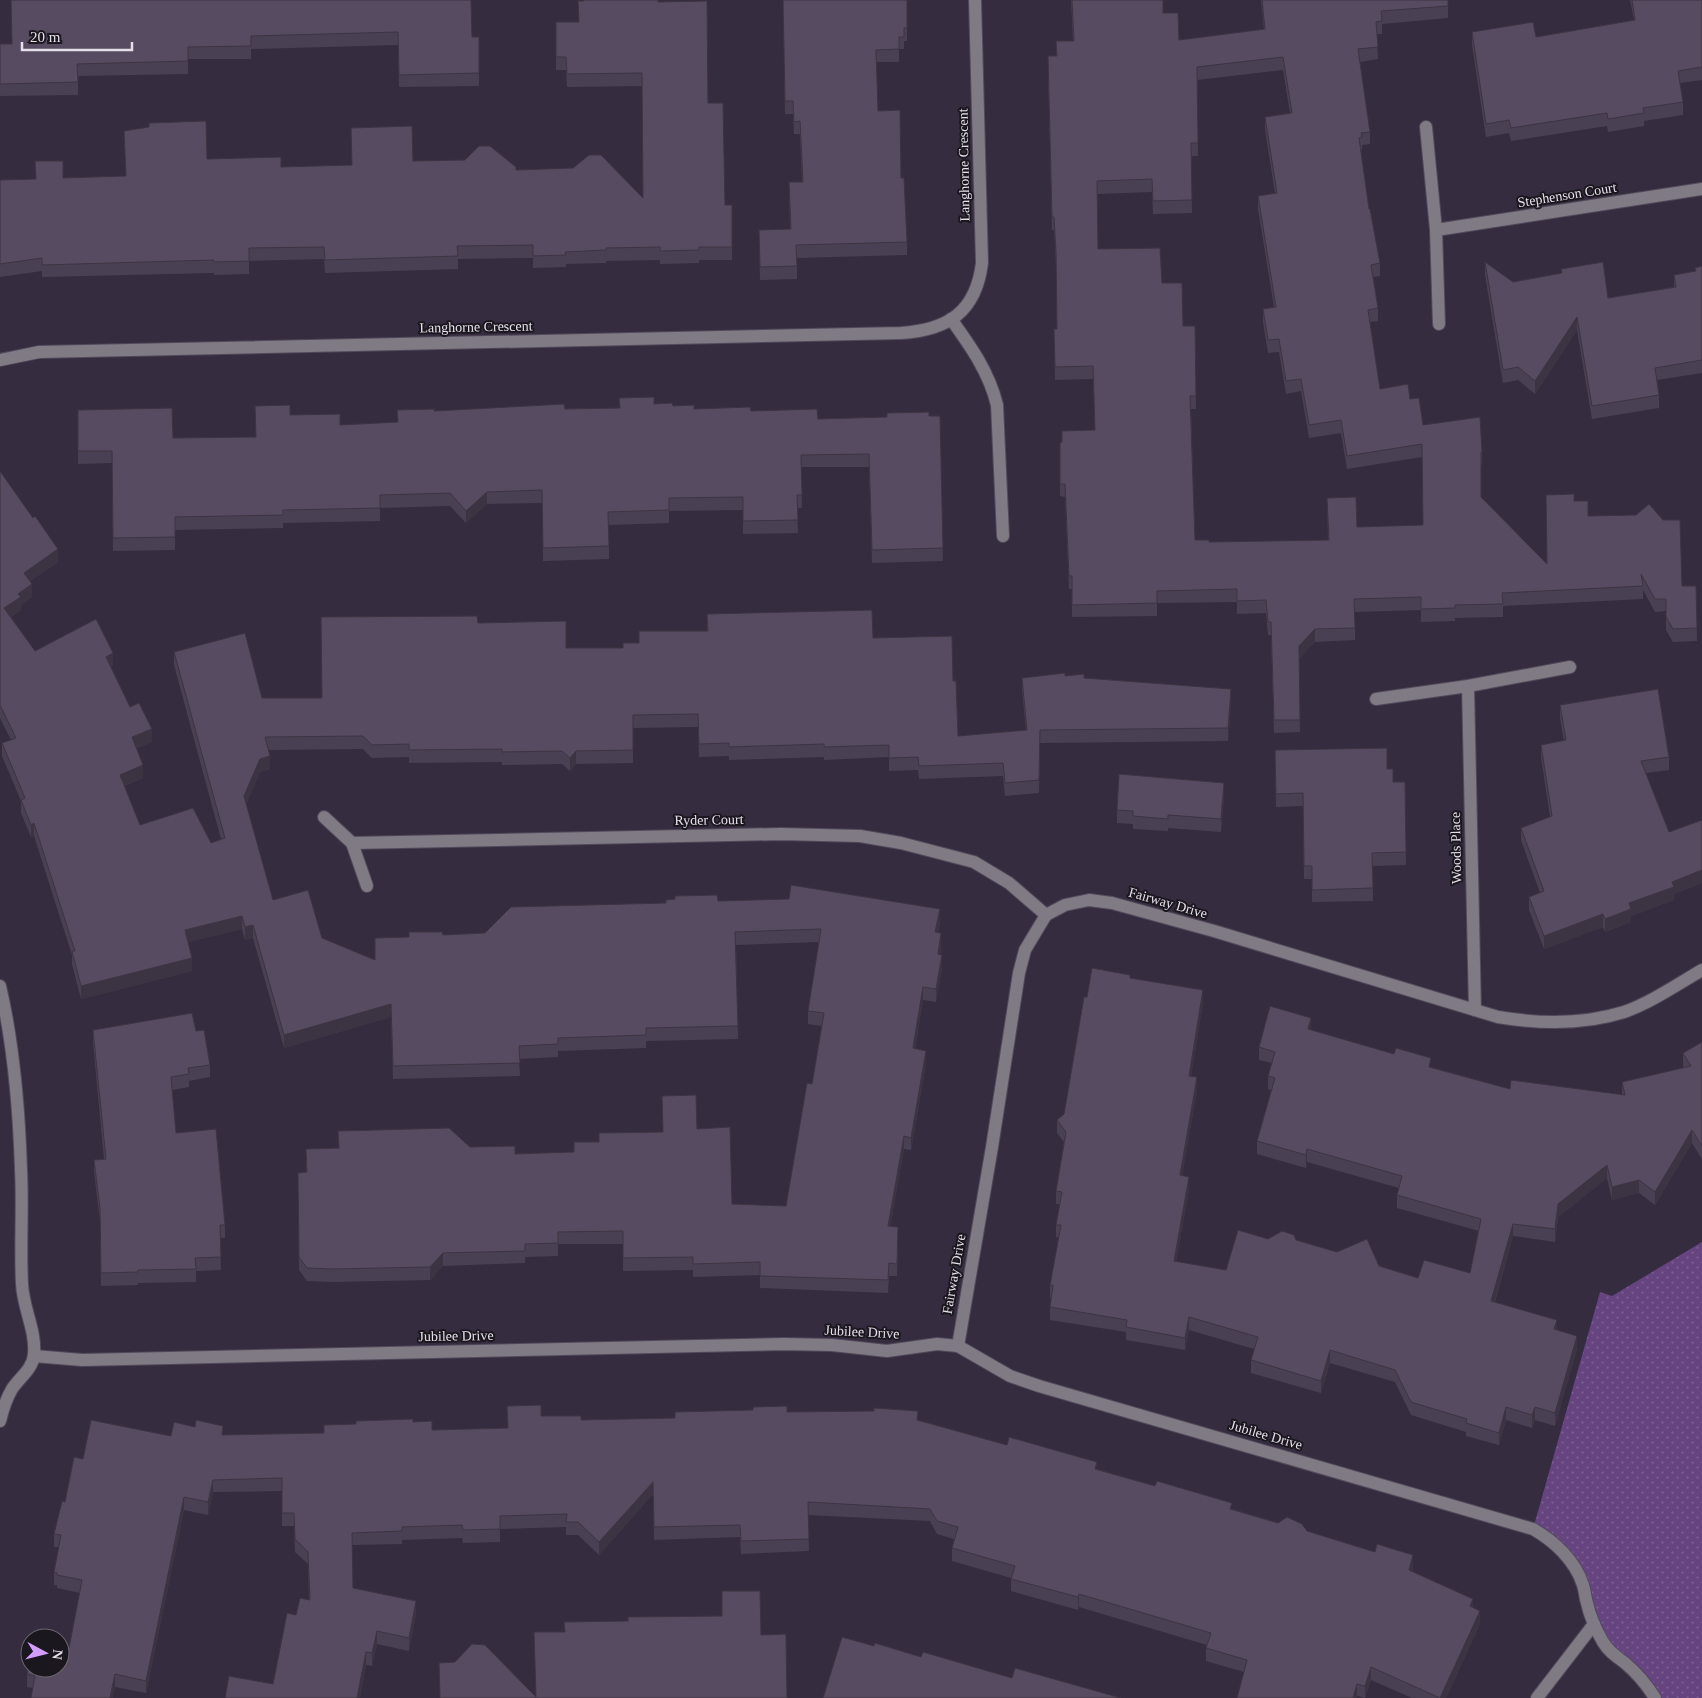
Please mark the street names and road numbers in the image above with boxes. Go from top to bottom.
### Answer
street label: Langhorne Crescent [956,108,972,222]
street label: Stephenson Court [1516,180,1618,210]
street label: Langhorne Crescent [419,319,533,335]
street label: Ryder Court [674,812,744,828]
street label: Woods Place [1448,812,1464,884]
street label: Fairway Drive [1127,885,1209,921]
street label: Fairway Drive [940,1233,968,1315]
street label: Jubilee Drive [824,1323,900,1341]
street label: Jubilee Drive [418,1328,494,1344]
street label: Jubilee Drive [1228,1417,1304,1453]

